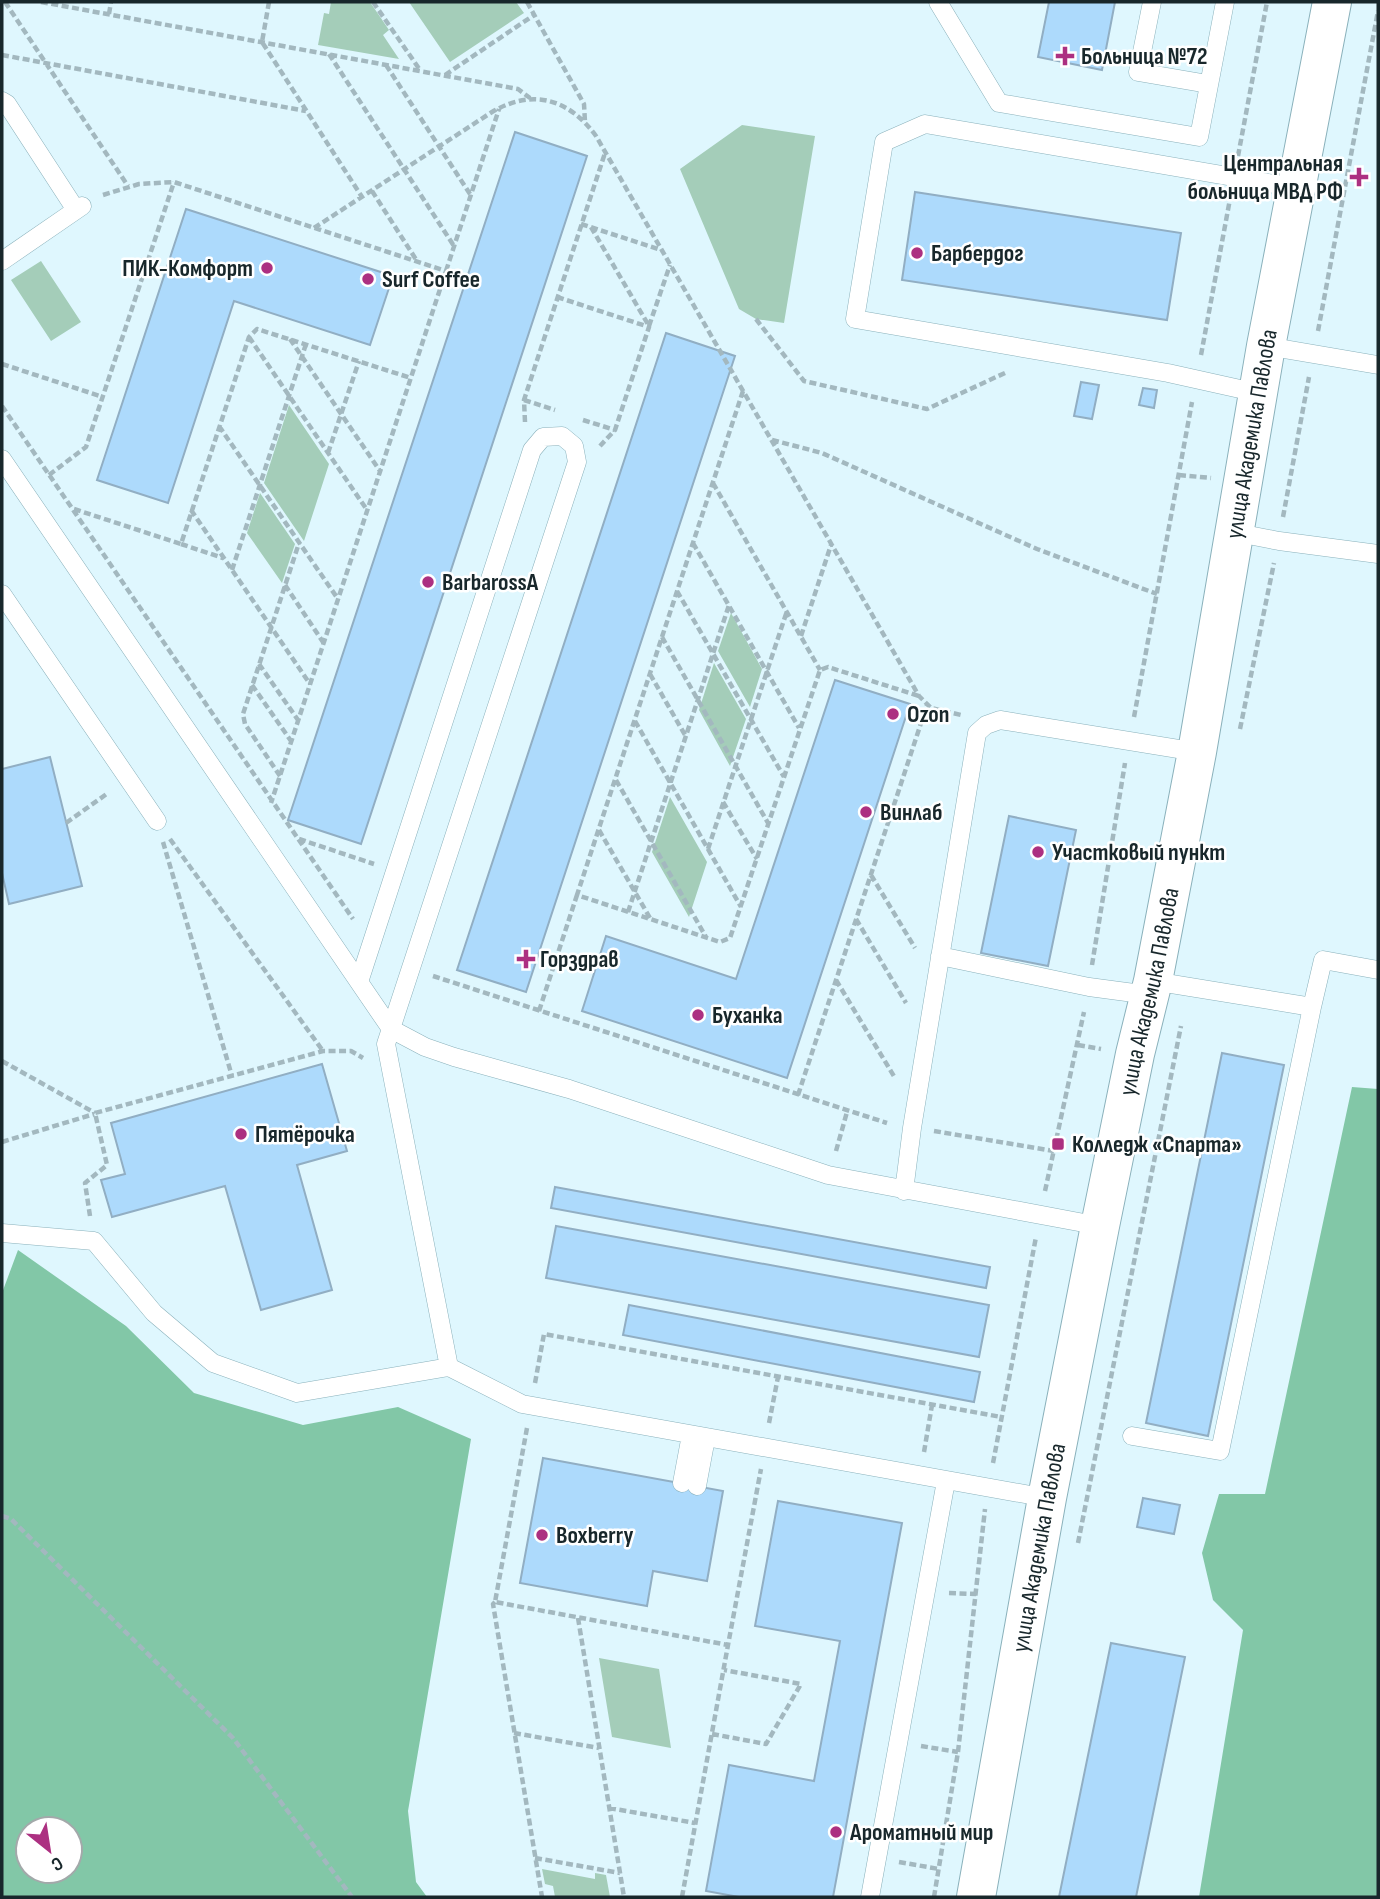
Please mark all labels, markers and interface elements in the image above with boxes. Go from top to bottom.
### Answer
place label: Больница №72 [1081,42,1207,71]
marker: Больница №72 [1055,46,1075,66]
place label: Центральная больница МВД РФ [1187,149,1343,206]
marker: Центральная больница МВД РФ [1349,167,1369,187]
place label: Барбердог [931,239,1024,268]
marker: Барбердог [909,245,925,261]
place label: ПИК-Комфорт [122,254,253,283]
marker: ПИК-Комфорт [259,260,275,276]
place label: Surf Coffee [382,265,480,294]
marker: Surf Coffee [360,271,376,287]
street label: улица Академика Павлова [1219,327,1283,541]
place label: BarbarossA [442,568,539,597]
marker: BarbarossA [420,574,436,590]
place label: Ozon [907,700,950,729]
marker: Ozon [885,706,901,722]
place label: Винлаб [880,798,942,827]
marker: Винлаб [858,804,874,820]
place label: Участковый пункт [1052,838,1225,867]
marker: Участковый пункт [1030,844,1046,860]
street label: улица Академика Павлова [1112,885,1185,1098]
place label: Горздрав [540,945,619,974]
marker: Горздрав [518,951,534,967]
place label: Буханка [712,1001,783,1030]
marker: Буханка [690,1007,706,1023]
place label: Пятёрочка [255,1120,355,1149]
marker: Пятёрочка [233,1126,249,1142]
place label: Колледж «Спарта» [1072,1130,1242,1159]
marker: Колледж «Спарта» [1050,1136,1066,1152]
street label: улица Академика Павлова [1005,1441,1072,1654]
place label: Boxberry [556,1521,633,1550]
marker: Boxberry [534,1527,550,1543]
north arrow [14,1815,84,1885]
place label: Ароматный мир [849,1818,993,1847]
marker: Ароматный мир [828,1824,844,1840]
text: С [47,1851,67,1876]

